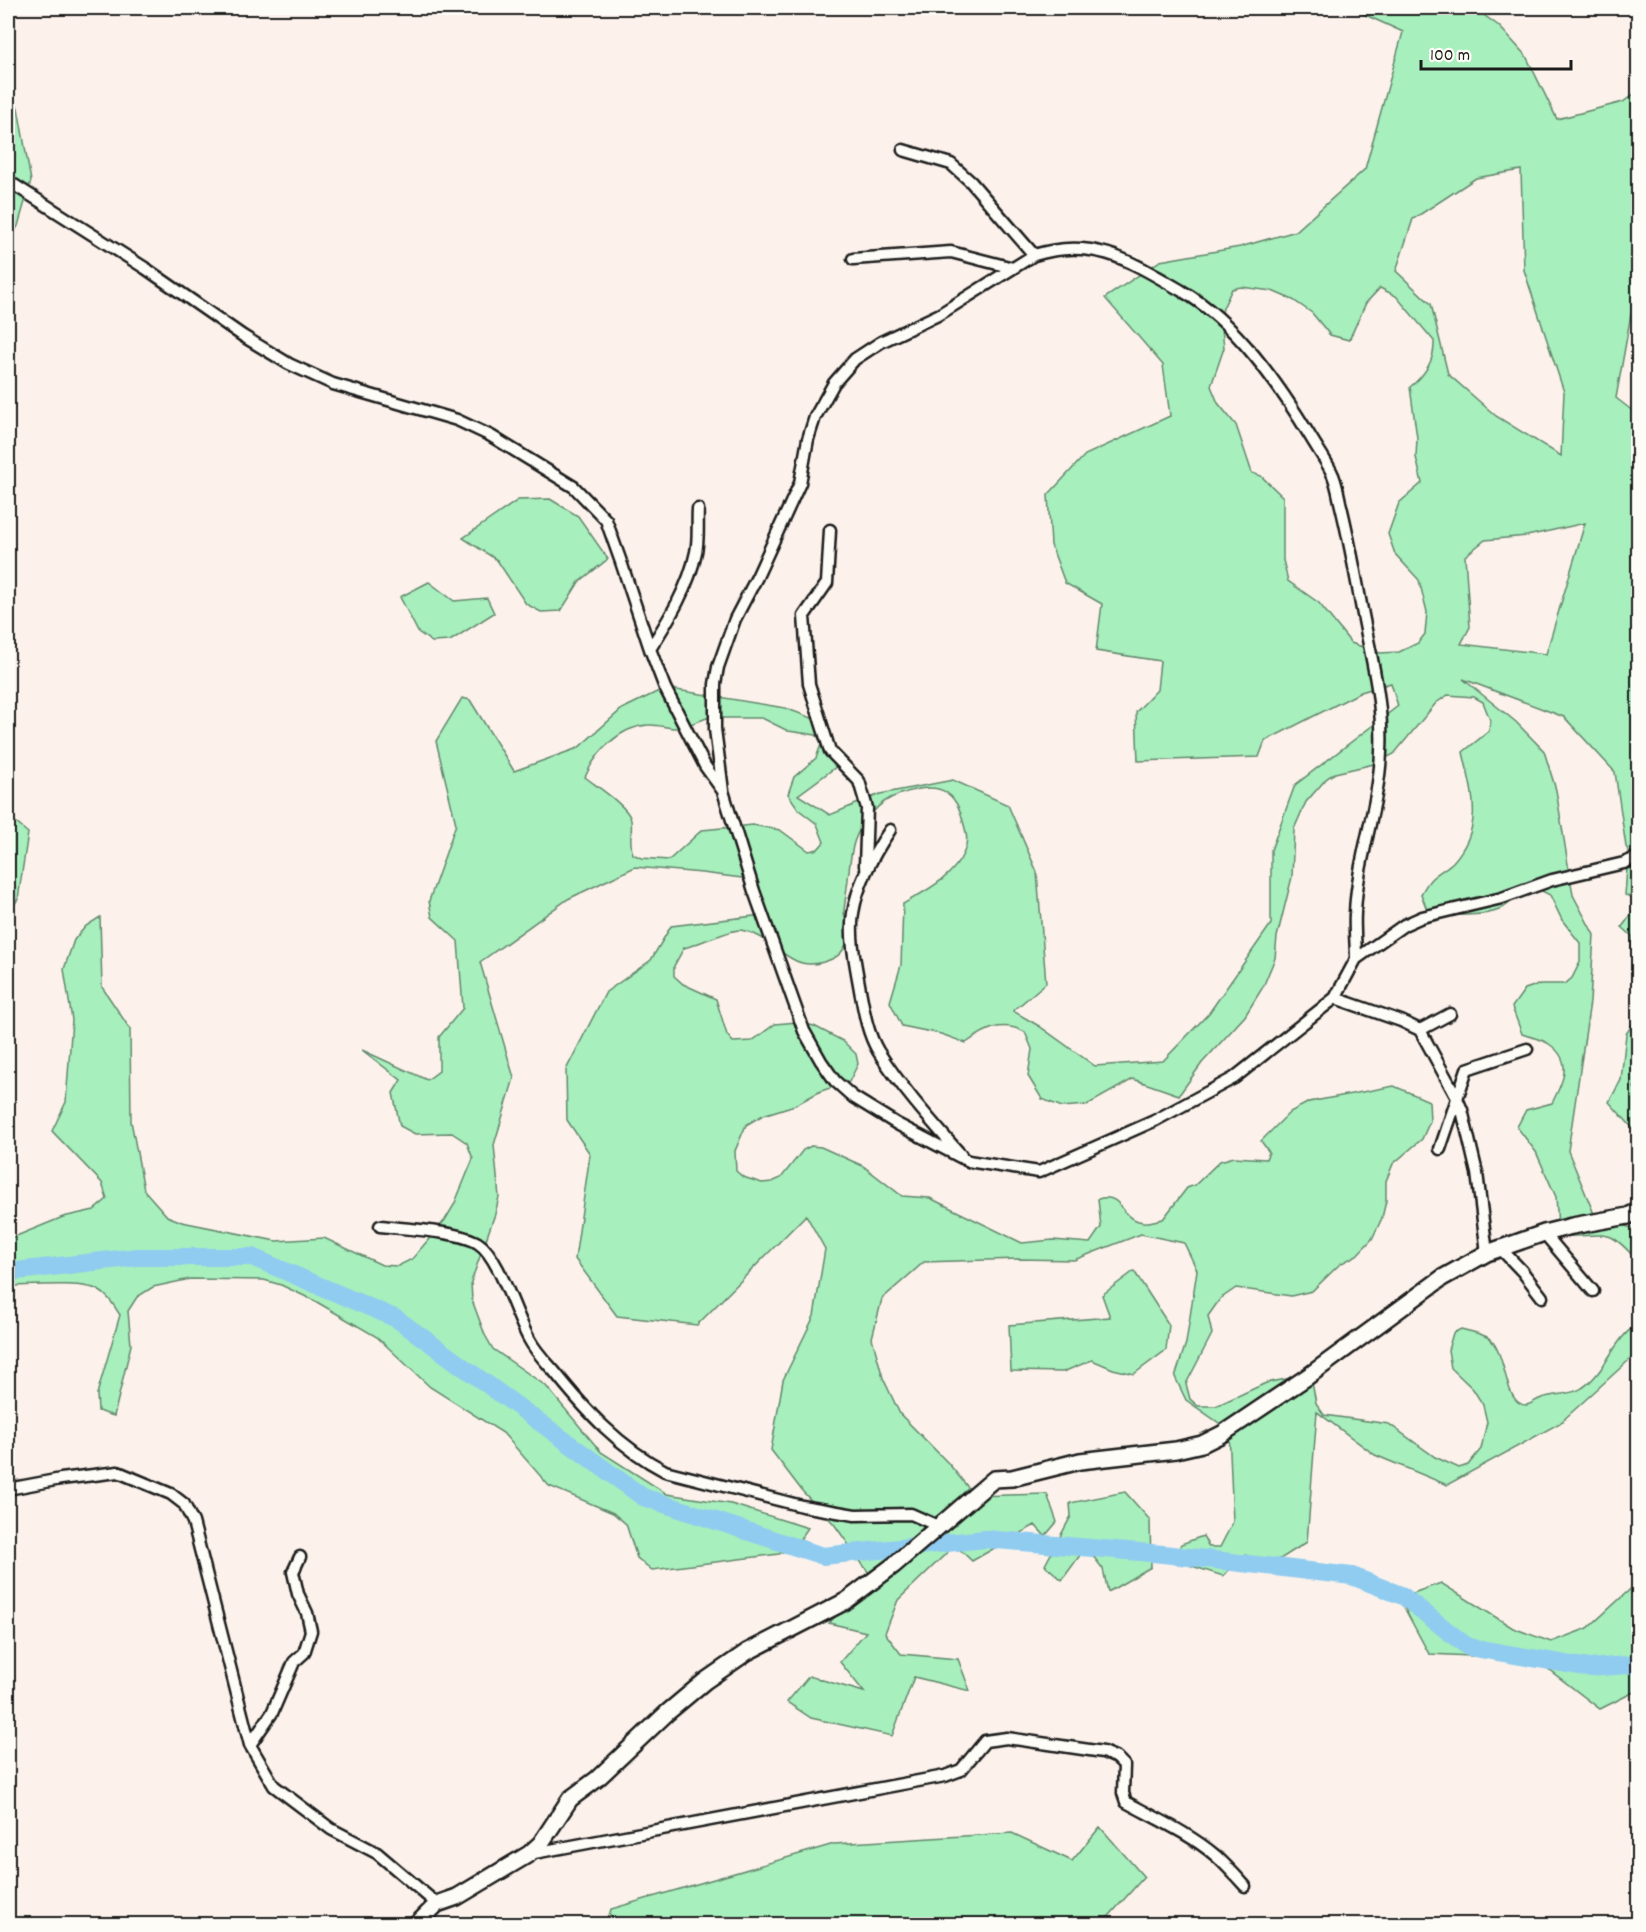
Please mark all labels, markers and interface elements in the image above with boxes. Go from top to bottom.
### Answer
scale bar [1421,33,1571,71]
text: 100 m [1430,44,1470,69]

